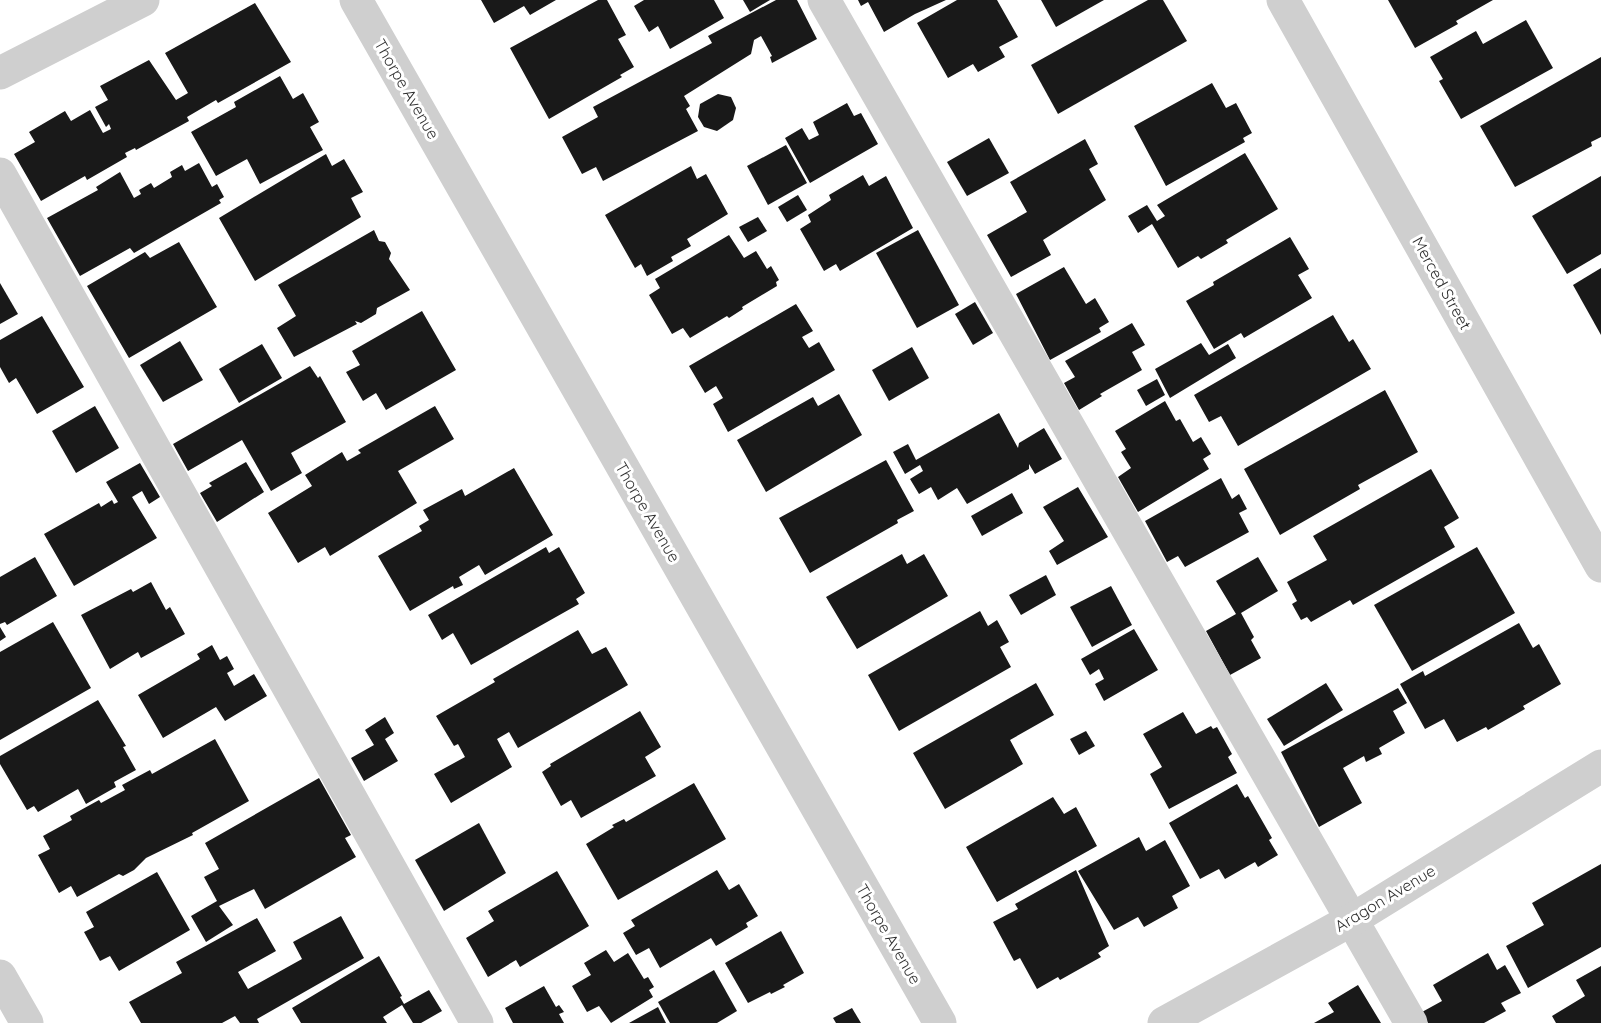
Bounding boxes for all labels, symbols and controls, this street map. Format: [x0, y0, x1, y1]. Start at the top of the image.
street label: Thorpe Avenue [370, 35, 444, 143]
street label: Merced Street [1408, 233, 1476, 333]
street label: Thorpe Avenue [611, 458, 685, 566]
street label: Aragon Avenue [1331, 860, 1439, 936]
street label: Thorpe Avenue [852, 880, 926, 988]

